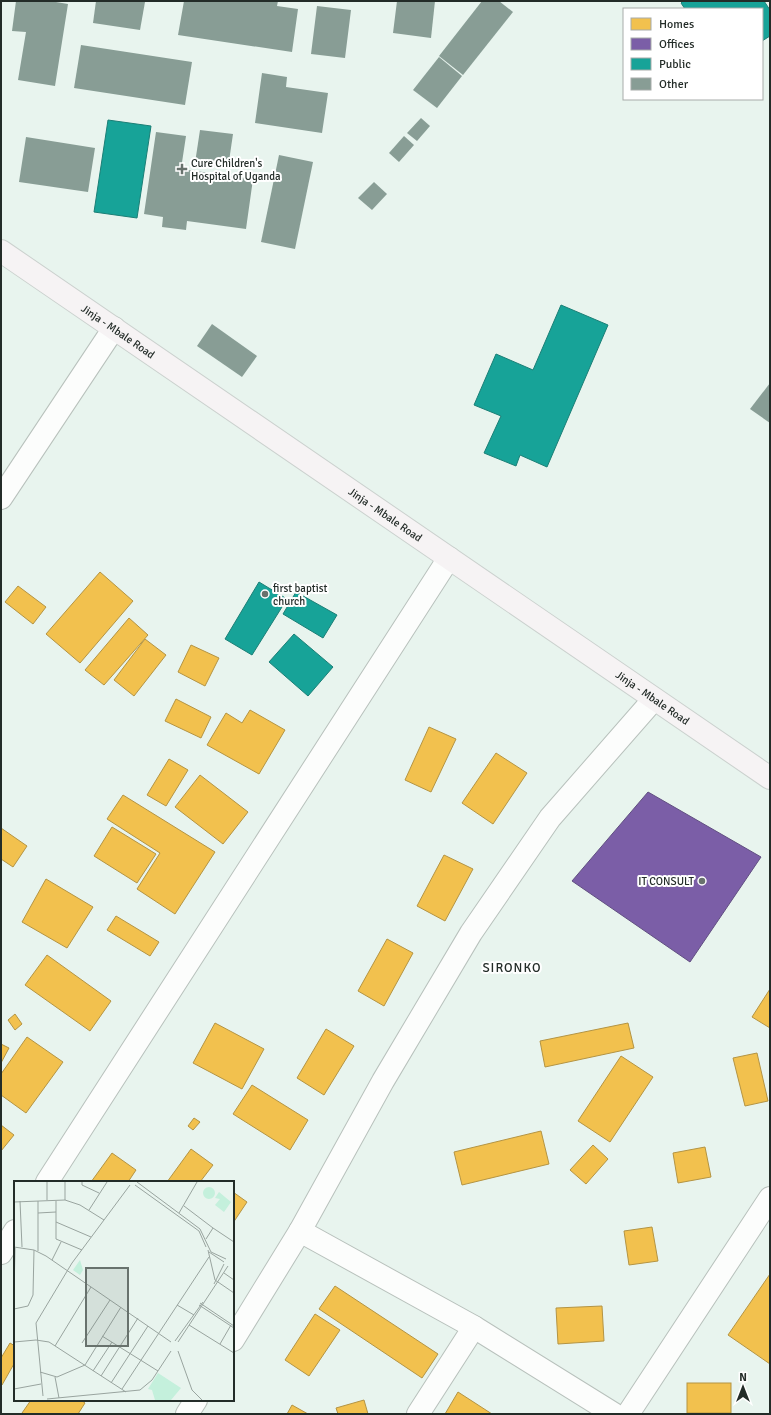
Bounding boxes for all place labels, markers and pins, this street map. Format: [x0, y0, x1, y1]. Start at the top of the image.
place label: Cure Children's Hospital of Uganda [191, 157, 281, 183]
marker: Cure Children's Hospital of Uganda [176, 163, 188, 175]
place label: first baptist church [273, 582, 327, 608]
marker: first baptist church [260, 589, 270, 599]
place label: IT CONSULT [638, 875, 695, 888]
marker: IT CONSULT [697, 876, 707, 886]

